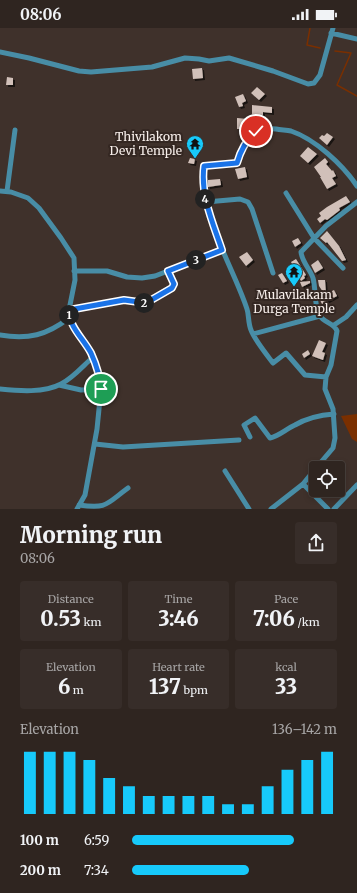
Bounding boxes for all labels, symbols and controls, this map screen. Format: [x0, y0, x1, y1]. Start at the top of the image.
text: 08:06 [20, 5, 62, 24]
pin [239, 114, 273, 148]
icon: check [245, 120, 267, 142]
place label: Thivilakom Devi Temple [110, 129, 182, 158]
temple icon: Thivilakom Devi Temple [185, 134, 205, 159]
pin: 4 [195, 189, 215, 209]
text: 4 [202, 192, 209, 206]
pin: 3 [186, 250, 206, 270]
text: 3 [193, 253, 199, 267]
temple icon: Mulavilakam Durga Temple [284, 262, 304, 287]
place label: Mulavilakam Durga Temple [253, 287, 335, 316]
pin: 2 [134, 293, 154, 313]
text: 2 [141, 296, 147, 310]
pin: 1 [59, 305, 79, 325]
text: 1 [66, 308, 72, 322]
pin [84, 372, 118, 406]
icon: arrive [90, 378, 112, 400]
map controls [309, 461, 345, 497]
button: locate [309, 461, 345, 497]
text: Morning run [20, 521, 162, 549]
button: share [295, 522, 337, 564]
text: 08:06 [20, 550, 55, 567]
text: Distance [48, 592, 94, 606]
text: Time [165, 592, 192, 606]
text: Pace [274, 592, 298, 606]
text: 0.53 [40, 606, 81, 631]
text: 3:46 [158, 606, 199, 631]
text: 7:06 [253, 606, 295, 631]
text: km [81, 615, 101, 629]
text: /km [295, 615, 320, 629]
text: Elevation [46, 660, 96, 674]
text: Heart rate [152, 660, 205, 674]
text: kcal [275, 660, 297, 674]
text: 6 [58, 674, 70, 699]
text: 137 [149, 674, 181, 699]
text: 33 [275, 674, 297, 699]
text: m [70, 683, 84, 697]
text: bpm [181, 683, 208, 697]
text: Elevation [20, 721, 79, 738]
text: 136–142 m [272, 721, 337, 738]
text: 100 m [20, 832, 59, 849]
text: 6:59 [84, 832, 109, 849]
text: 200 m [20, 862, 61, 879]
text: 7:34 [84, 862, 109, 879]

